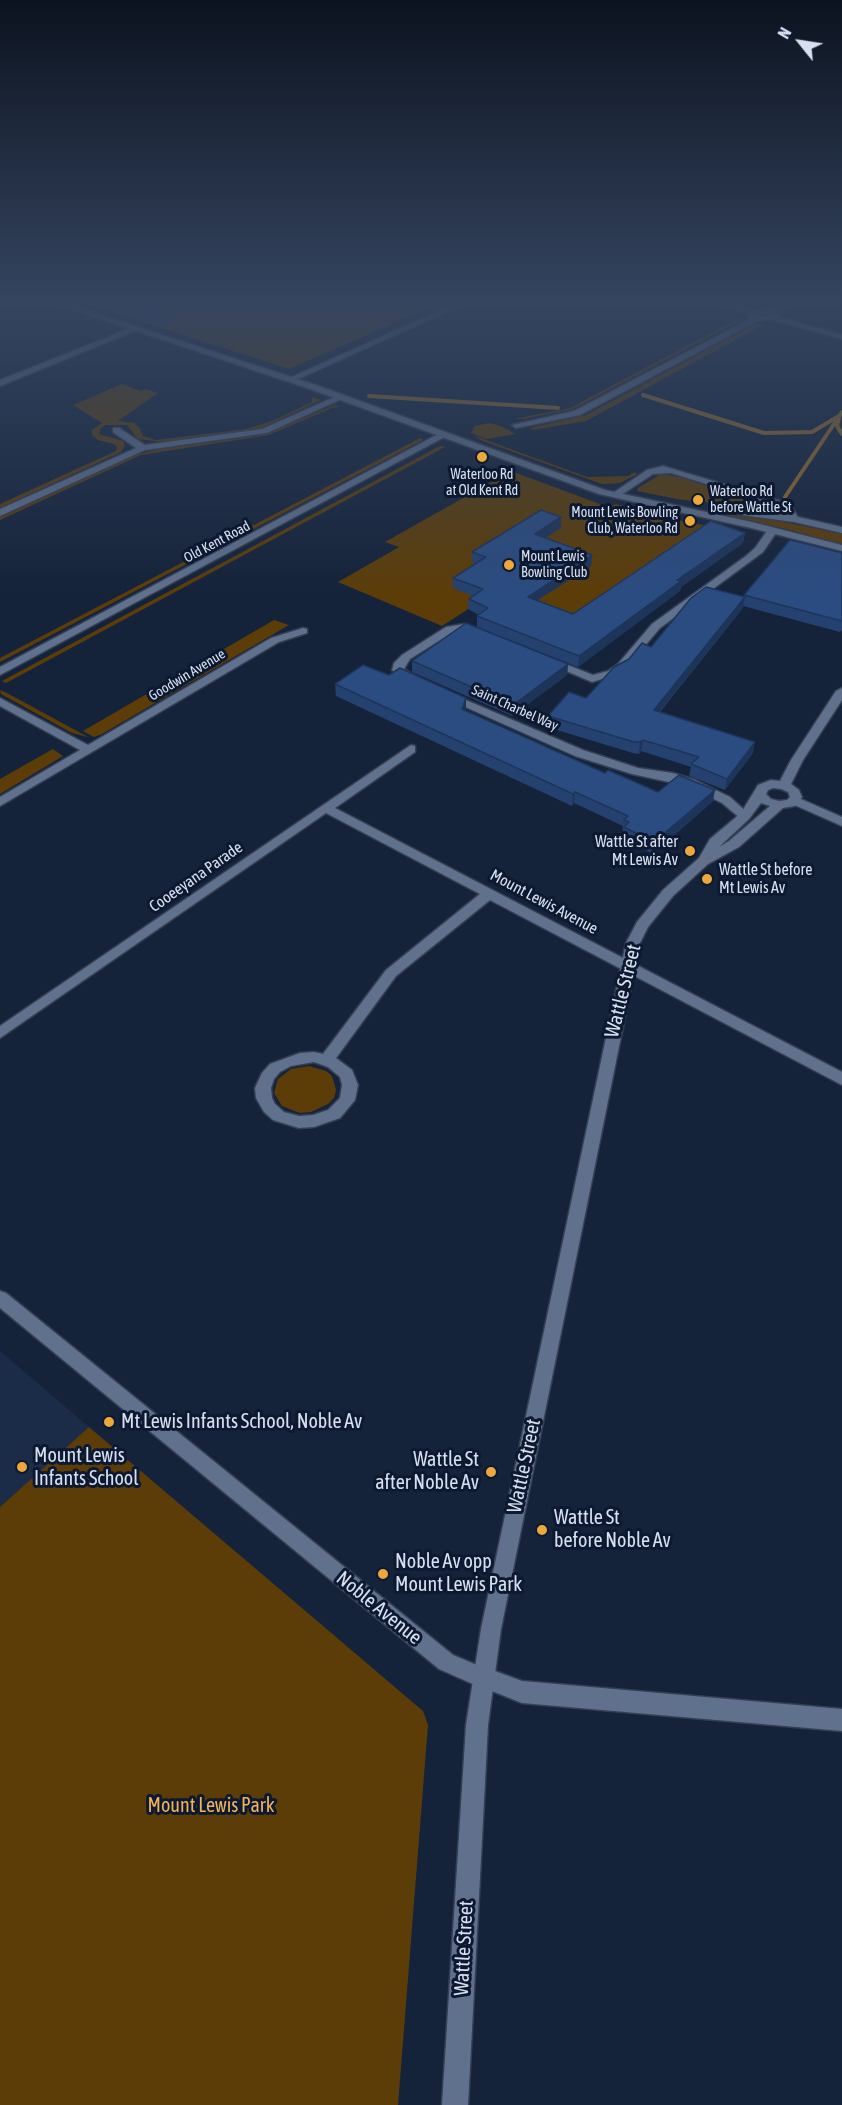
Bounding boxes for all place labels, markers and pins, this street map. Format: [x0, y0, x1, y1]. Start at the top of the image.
marker: Waterloo Rd at Old Kent Rd [475, 450, 489, 464]
place label: Waterloo Rd at Old Kent Rd [446, 467, 518, 500]
place label: Waterloo Rd before Wattle St [710, 484, 792, 516]
marker: Waterloo Rd before Wattle St [691, 493, 705, 507]
place label: Mount Lewis Bowling Club, Waterloo Rd [571, 505, 678, 538]
marker: Mount Lewis Bowling Club, Waterloo Rd [683, 514, 697, 528]
place label: Mount Lewis Bowling Club [521, 549, 587, 582]
marker: Mount Lewis Bowling Club [502, 558, 516, 572]
place label: Wattle St after Mt Lewis Av [595, 832, 678, 870]
marker: Wattle St after Mt Lewis Av [683, 844, 697, 858]
place label: Wattle St before Mt Lewis Av [719, 860, 813, 898]
marker: Wattle St before Mt Lewis Av [700, 872, 714, 886]
place label: Mt Lewis Infants School, Noble Av [121, 1410, 362, 1434]
marker: Mt Lewis Infants School, Noble Av [102, 1415, 116, 1429]
place label: Mount Lewis Infants School [34, 1444, 138, 1491]
place label: Wattle St after Noble Av [375, 1448, 479, 1495]
marker: Mount Lewis Infants School [15, 1460, 29, 1474]
marker: Wattle St after Noble Av [484, 1465, 498, 1479]
place label: Wattle St before Noble Av [554, 1506, 671, 1553]
marker: Wattle St before Noble Av [535, 1523, 549, 1537]
place label: Noble Av opp Mount Lewis Park [395, 1550, 522, 1597]
marker: Noble Av opp Mount Lewis Park [376, 1567, 390, 1581]

